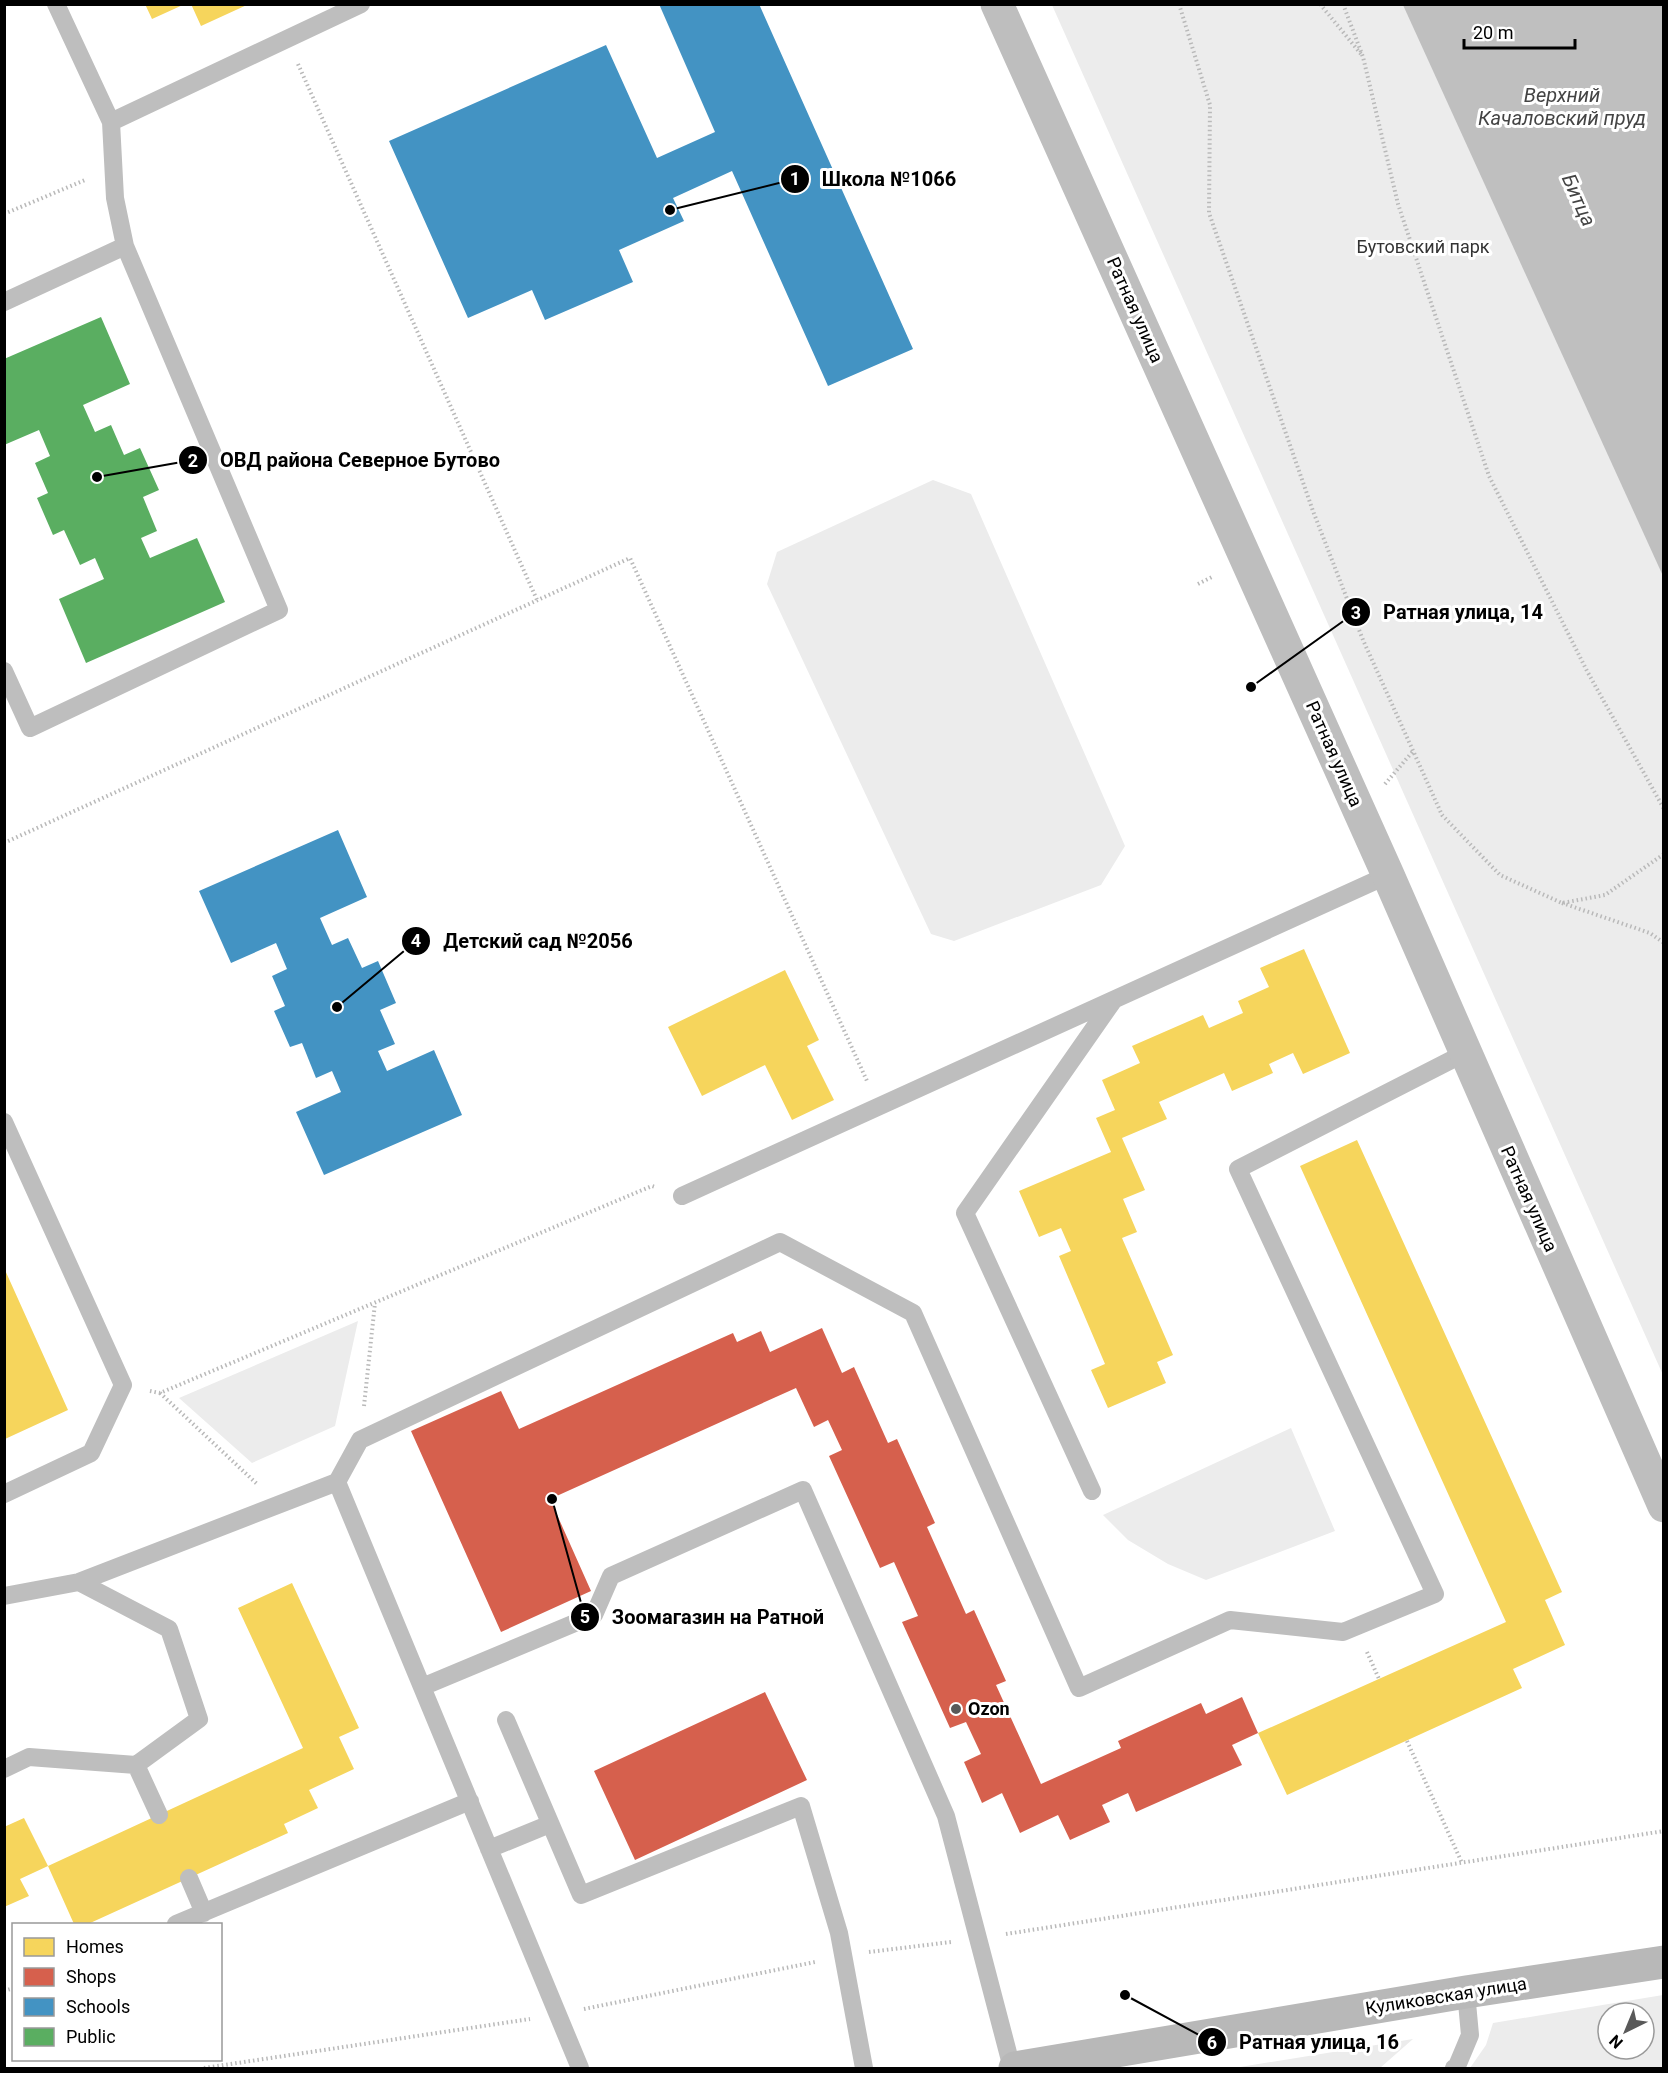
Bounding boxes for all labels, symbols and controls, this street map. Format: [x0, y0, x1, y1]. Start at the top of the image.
scale bar [1464, 12, 1575, 50]
text: 20 m [1473, 22, 1513, 43]
water label: Верхний Качаловский пруд [1478, 83, 1646, 130]
callout: Школа №1066 [780, 160, 968, 198]
text: Школа №1066 [822, 167, 956, 191]
text: 1 [790, 168, 800, 189]
water label: Битца [1557, 170, 1601, 230]
park label: Бутовский парк [1356, 236, 1490, 257]
street label: Ратная улица [1103, 254, 1168, 366]
callout: ОВД района Северное Бутово [178, 441, 512, 479]
text: ОВД района Северное Бутово [220, 448, 500, 472]
text: 2 [188, 450, 198, 471]
callout: Ратная улица, 14 [1341, 593, 1555, 631]
text: Ратная улица, 14 [1383, 600, 1543, 624]
text: 3 [1351, 602, 1361, 623]
street label: Ратная улица [1302, 698, 1367, 810]
callout: Детский сад №2056 [401, 922, 645, 960]
text: Детский сад №2056 [443, 929, 633, 953]
text: 4 [411, 930, 421, 951]
street label: Ратная улица [1497, 1143, 1562, 1255]
callout: Зоомагазин на Ратной [570, 1598, 836, 1636]
text: Зоомагазин на Ратной [612, 1605, 824, 1629]
text: 5 [580, 1606, 590, 1627]
place label: Ozon [968, 1698, 1010, 1719]
marker: Ozon [949, 1702, 963, 1716]
legend [12, 1923, 222, 2061]
text: Homes [66, 1936, 124, 1957]
text: Shops [66, 1966, 116, 1987]
street label: Куликовская улица [1364, 1972, 1528, 2019]
text: Schools [66, 1996, 130, 2017]
north arrow [1596, 2001, 1656, 2061]
callout: Ратная улица, 16 [1197, 2023, 1411, 2061]
text: Public [66, 2026, 116, 2047]
text: Ратная улица, 16 [1239, 2030, 1399, 2054]
text: N [1606, 2031, 1627, 2052]
text: 6 [1207, 2032, 1217, 2053]

